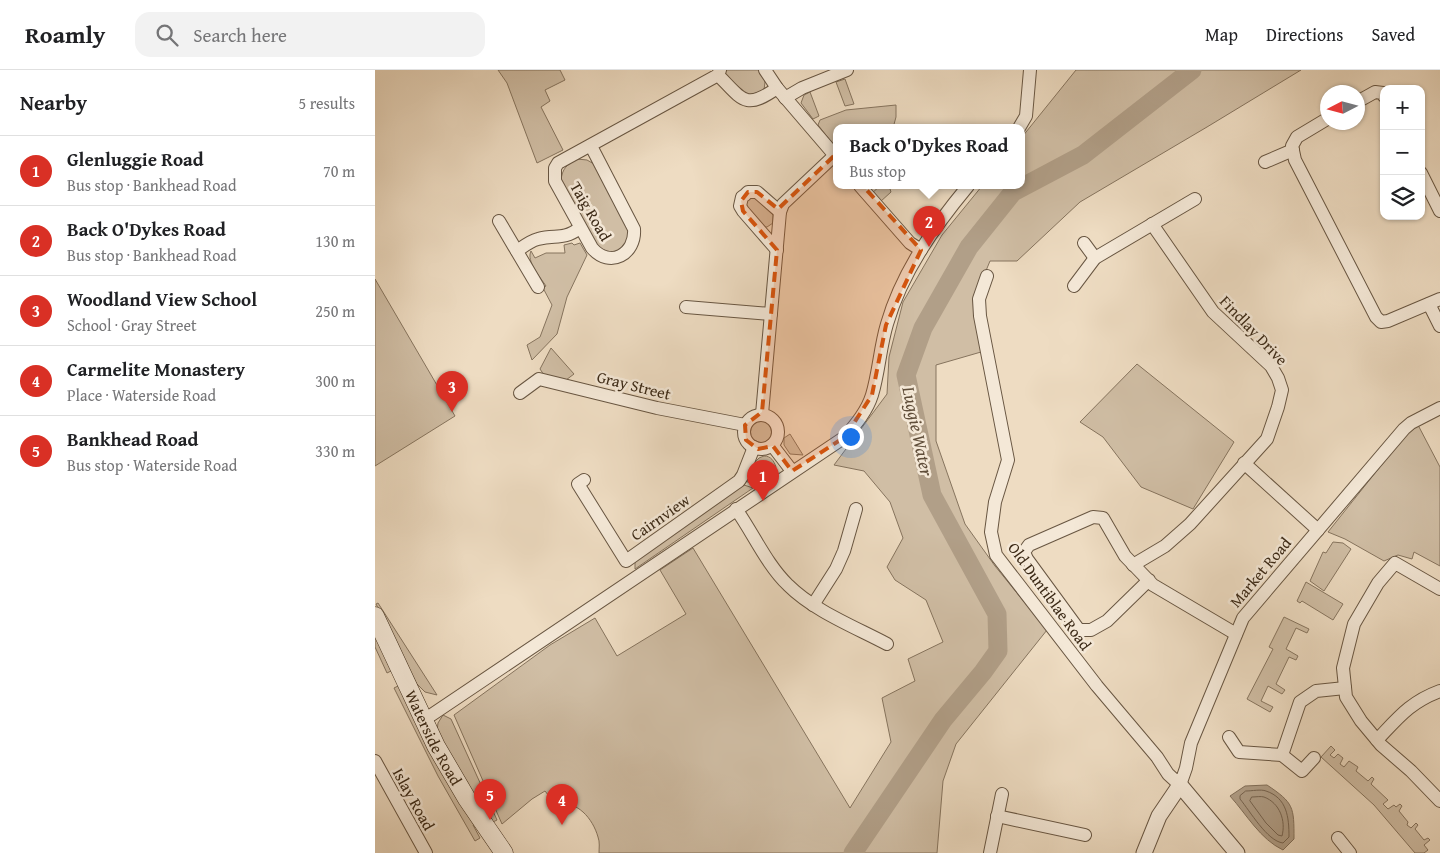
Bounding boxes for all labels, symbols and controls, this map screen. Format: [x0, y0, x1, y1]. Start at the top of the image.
search box [135, 12, 485, 57]
text: Roamly [25, 17, 105, 52]
icon: search [153, 21, 181, 49]
text: Search here [193, 21, 287, 49]
text: Map [1205, 21, 1238, 48]
text: Directions [1266, 21, 1343, 48]
text: Saved [1371, 21, 1415, 48]
north arrow [1320, 85, 1365, 130]
map controls [1380, 85, 1425, 220]
button: + [1380, 85, 1425, 130]
text: Nearby [20, 87, 87, 118]
text: 5 results [298, 91, 355, 115]
popup [833, 124, 1025, 189]
button: − [1380, 130, 1425, 175]
text: Back O'Dykes Road [850, 131, 1008, 159]
text: Glenluggie Road [67, 145, 204, 173]
text: 1 [32, 159, 40, 183]
text: 70 m [323, 159, 355, 183]
text: Bus stop [850, 159, 906, 183]
text: Bus stop · Bankhead Road [67, 173, 236, 197]
button: layers [1380, 175, 1425, 220]
street label: Taig Road [564, 177, 618, 246]
pin: 2 [913, 206, 945, 247]
text: Back O'Dykes Road [67, 215, 226, 243]
text: 2 [32, 229, 40, 253]
text: 130 m [315, 229, 355, 253]
text: Bus stop · Bankhead Road [67, 243, 236, 267]
text: Woodland View School [67, 285, 257, 313]
street label: Findlay Drive [1214, 290, 1294, 370]
text: 3 [32, 299, 40, 323]
text: 250 m [315, 299, 355, 323]
text: School · Gray Street [67, 313, 197, 337]
text: Carmelite Monastery [67, 355, 245, 383]
street label: Gray Street [595, 364, 674, 406]
text: 4 [32, 369, 40, 393]
text: 300 m [315, 369, 355, 393]
pin: 3 [436, 371, 468, 412]
text: Place · Waterside Road [67, 383, 216, 407]
water label: Luggie Water [895, 383, 941, 479]
your location [838, 424, 864, 450]
text: Bankhead Road [67, 425, 198, 453]
text: 5 [32, 439, 40, 463]
text: 330 m [315, 439, 355, 463]
text: Bus stop · Waterside Road [67, 453, 237, 477]
pin: 1 [747, 460, 779, 501]
street label: Cairnview [625, 487, 695, 546]
street label: Market Road [1223, 531, 1297, 612]
street label: Old Duntiblae Road [1002, 537, 1098, 655]
street label: Waterside Road [399, 686, 469, 790]
street label: Islay Road [387, 763, 441, 835]
pin: 5 [474, 779, 506, 820]
pin: 4 [546, 784, 578, 825]

